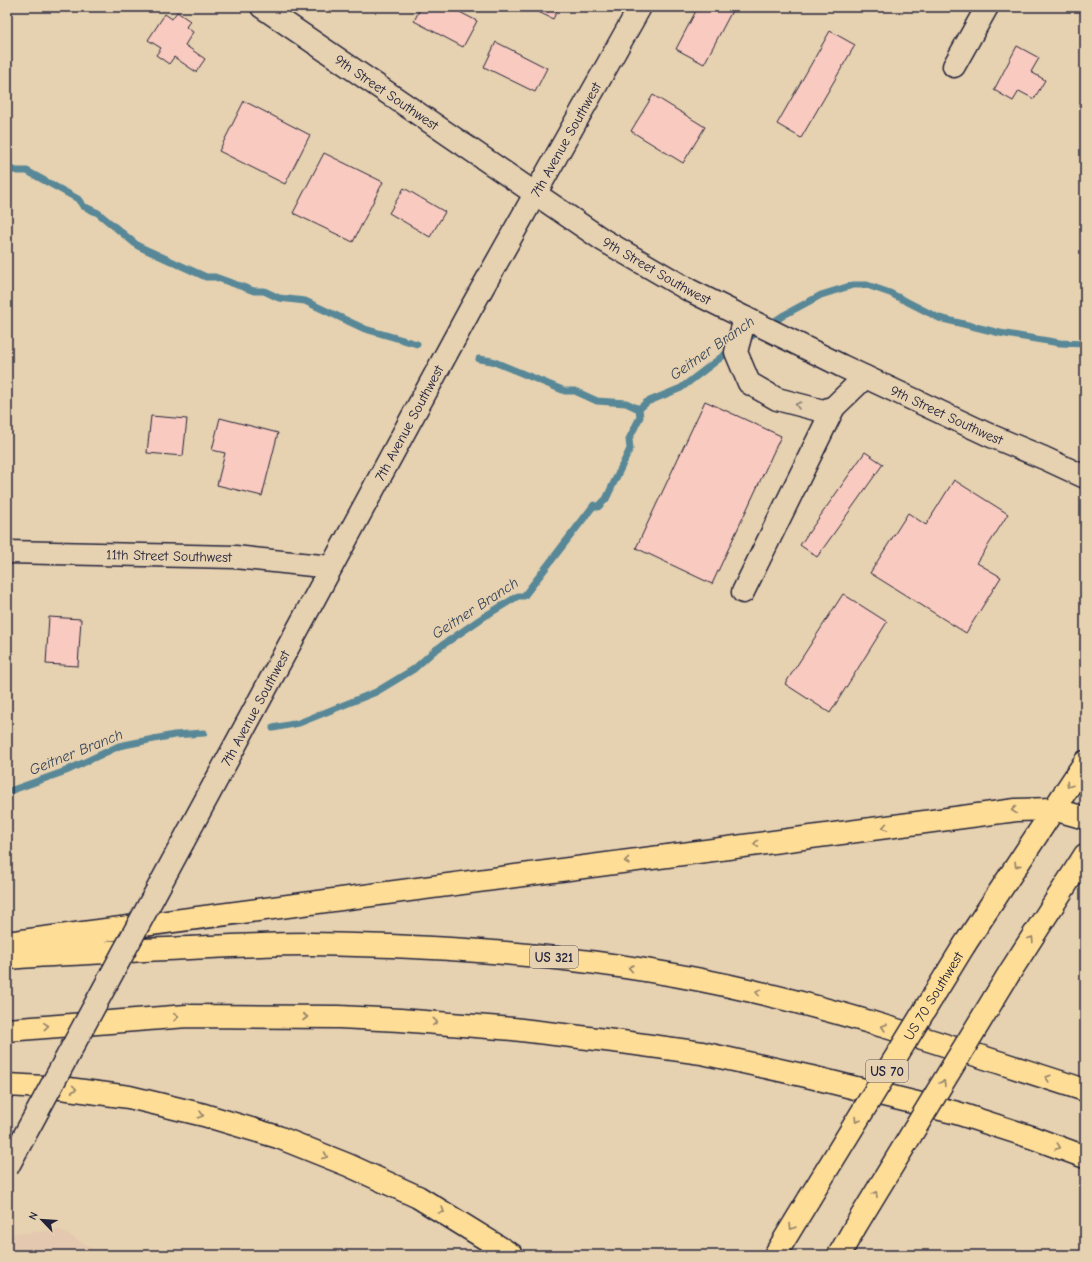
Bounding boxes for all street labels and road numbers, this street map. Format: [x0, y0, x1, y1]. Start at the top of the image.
street label: 9th Street Southwest [331, 51, 443, 134]
street label: 7th Avenue Southwest [527, 78, 605, 200]
street label: 9th Street Southwest [599, 233, 715, 309]
street label: 7th Avenue Southwest [371, 361, 448, 484]
street label: 9th Street Southwest [888, 381, 1006, 449]
street label: 11th Street Southwest [106, 546, 233, 565]
street label: 7th Avenue Southwest [217, 647, 294, 769]
road number: US 321 [530, 946, 578, 968]
street label: US 70 Southwest [900, 948, 967, 1043]
road number: US 70 [866, 1060, 908, 1082]

